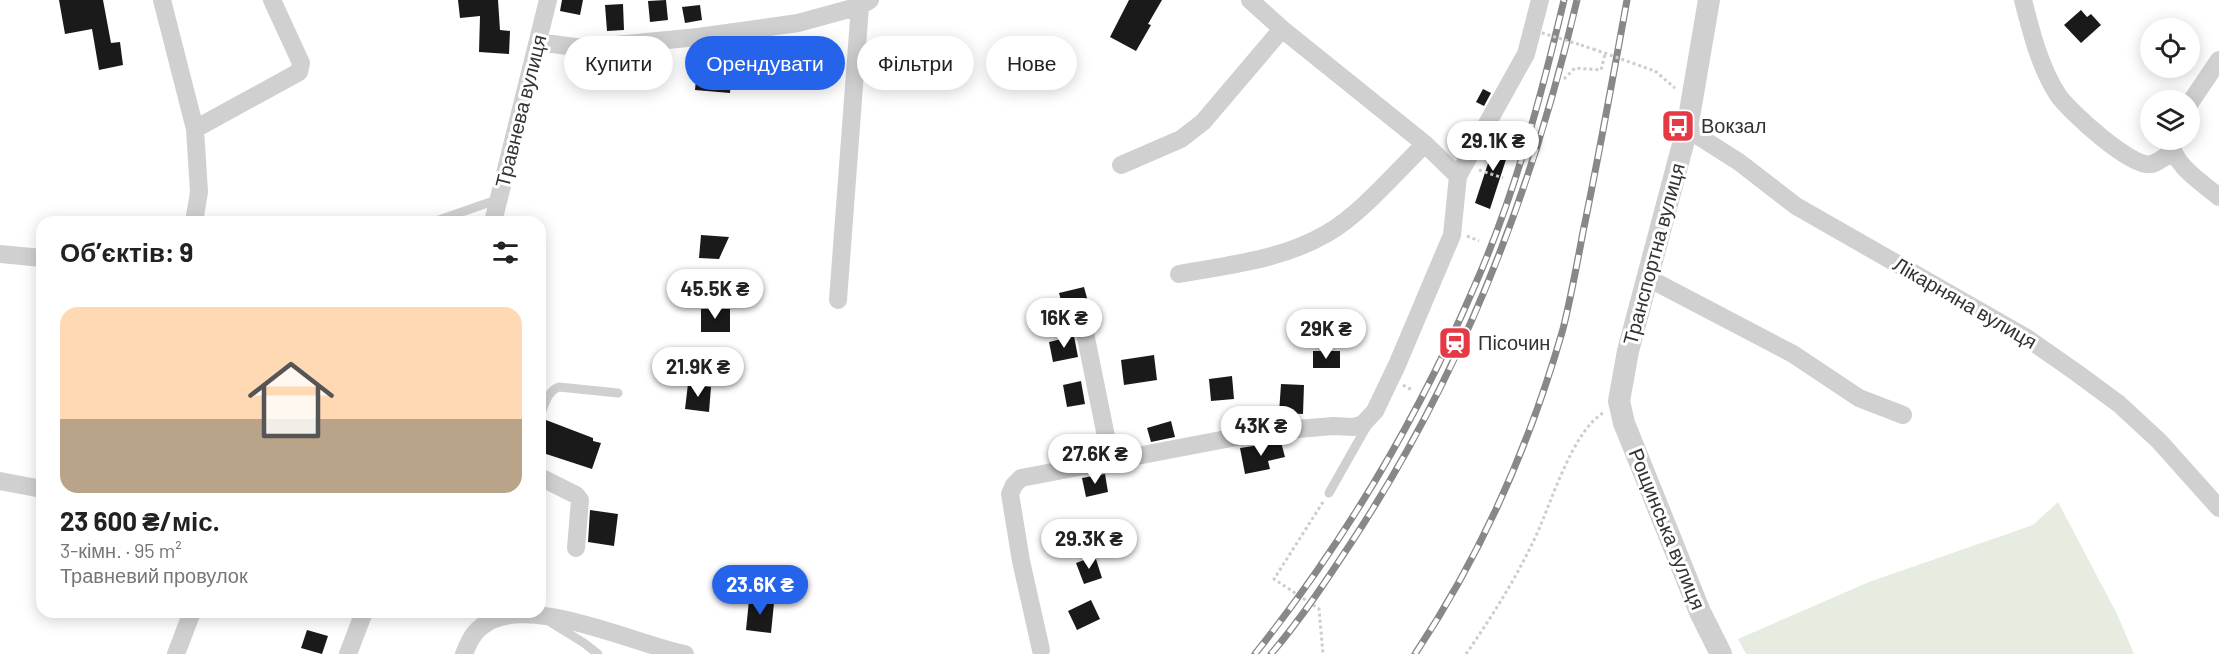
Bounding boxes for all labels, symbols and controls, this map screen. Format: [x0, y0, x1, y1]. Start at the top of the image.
map controls [2140, 18, 2200, 150]
button: locate [2140, 18, 2200, 78]
street label: Травнева вулиця [489, 32, 551, 190]
chip: Купити [564, 36, 673, 90]
chip: Орендувати [685, 36, 845, 90]
chip: Фільтри [857, 36, 974, 90]
chip: Нове [986, 36, 1077, 90]
button: layers [2140, 90, 2200, 150]
bus stop icon: Вокзал [1660, 108, 1696, 144]
place label: Вокзал [1701, 113, 1766, 137]
pin: 29.1K ₴ [1438, 121, 1548, 172]
text: 29.1K ₴ [1461, 128, 1525, 152]
street label: Транспортна вулиця [1617, 160, 1689, 347]
text: Об’єктів: 9 [60, 236, 193, 267]
icon: filters [489, 236, 522, 269]
street label: Лікарняна вулиця [1889, 251, 2042, 353]
pin: 45.5K ₴ [660, 269, 770, 320]
text: 45.5K ₴ [681, 276, 749, 300]
pin: 16K ₴ [1022, 298, 1106, 349]
text: 16K ₴ [1040, 305, 1088, 329]
pin: 29K ₴ [1284, 309, 1368, 360]
text: 29K ₴ [1300, 316, 1352, 340]
station icon: Пісочин [1437, 325, 1473, 361]
place label: Пісочин [1478, 330, 1550, 354]
icon: home [237, 346, 345, 454]
pin: 21.9K ₴ [643, 347, 753, 398]
text: 21.9K ₴ [666, 354, 730, 378]
pin: 43K ₴ [1219, 406, 1303, 457]
text: 43K ₴ [1235, 413, 1287, 437]
pin: 27.6K ₴ [1040, 434, 1150, 485]
text: 27.6K ₴ [1062, 441, 1128, 465]
street label: Рощинська вулиця [1625, 444, 1711, 613]
text: 23 600 ₴/міс. [60, 505, 220, 536]
pin: 29.3K ₴ [1034, 519, 1144, 570]
text: 29.3K ₴ [1055, 526, 1123, 550]
text: 3-кімн. · 95 m² [60, 538, 182, 562]
text: Травневий провулок [60, 563, 248, 587]
pin: 23.6K ₴ [705, 565, 815, 616]
text: 23.6K ₴ [726, 572, 794, 596]

